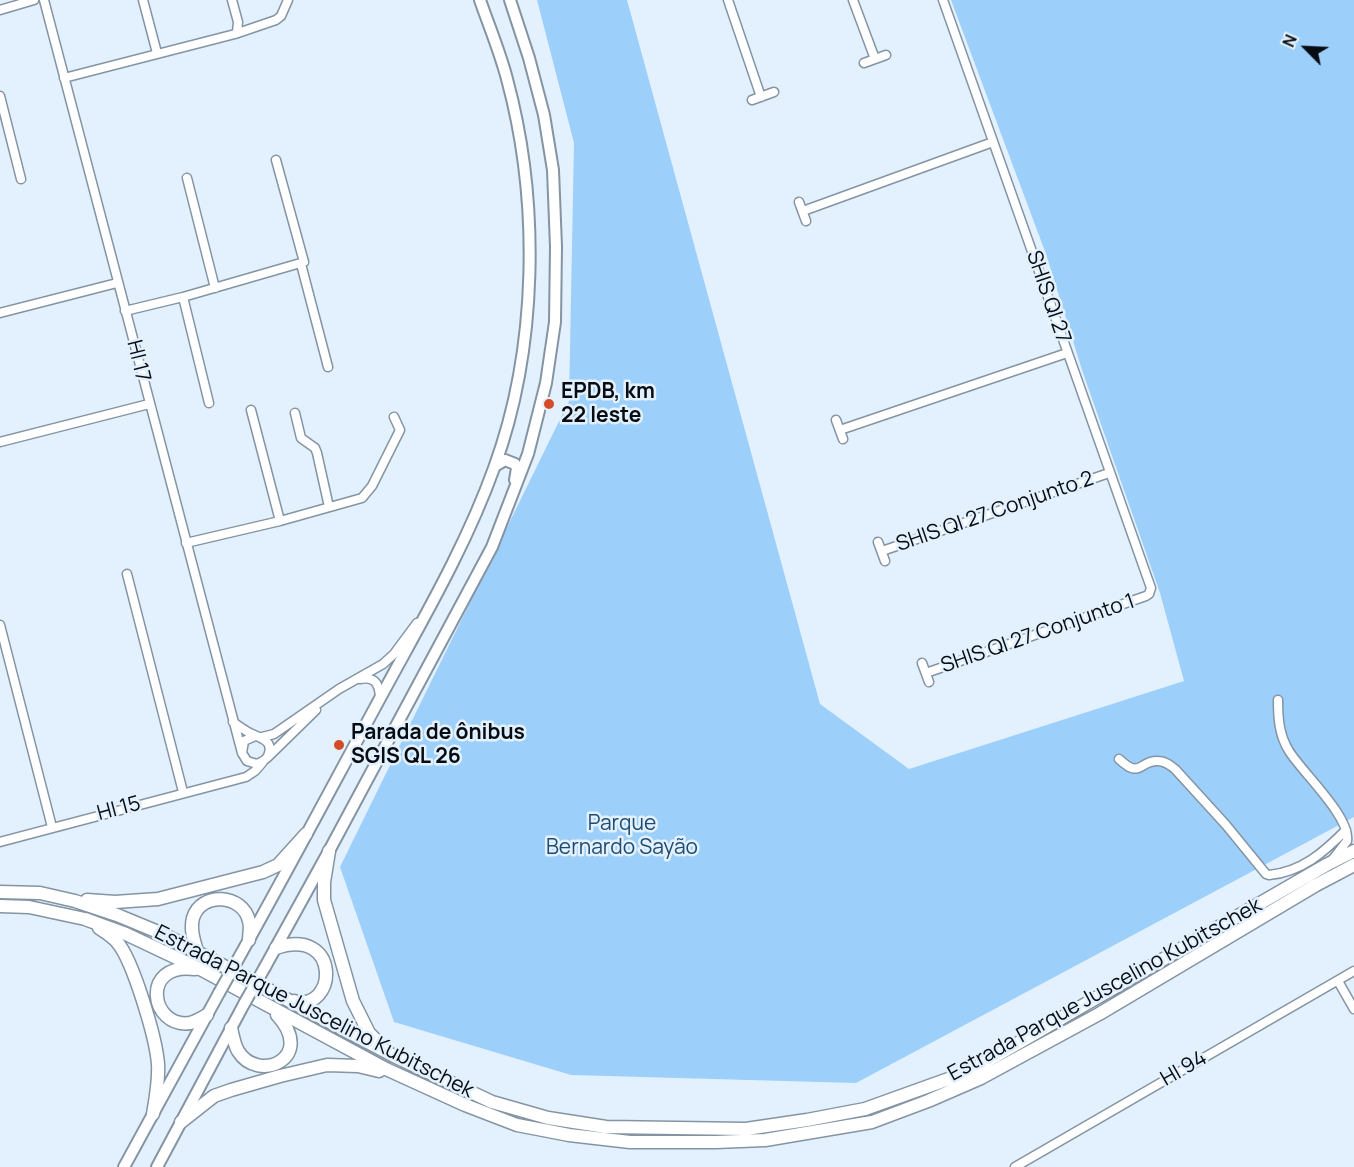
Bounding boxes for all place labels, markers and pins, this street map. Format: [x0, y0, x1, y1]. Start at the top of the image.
place label: EPDB, km 22 leste [561, 379, 655, 429]
marker: EPDB, km 22 leste [542, 397, 556, 411]
place label: Parada de ônibus SGIS QL 26 [351, 720, 525, 770]
marker: Parada de ônibus SGIS QL 26 [332, 738, 346, 752]

